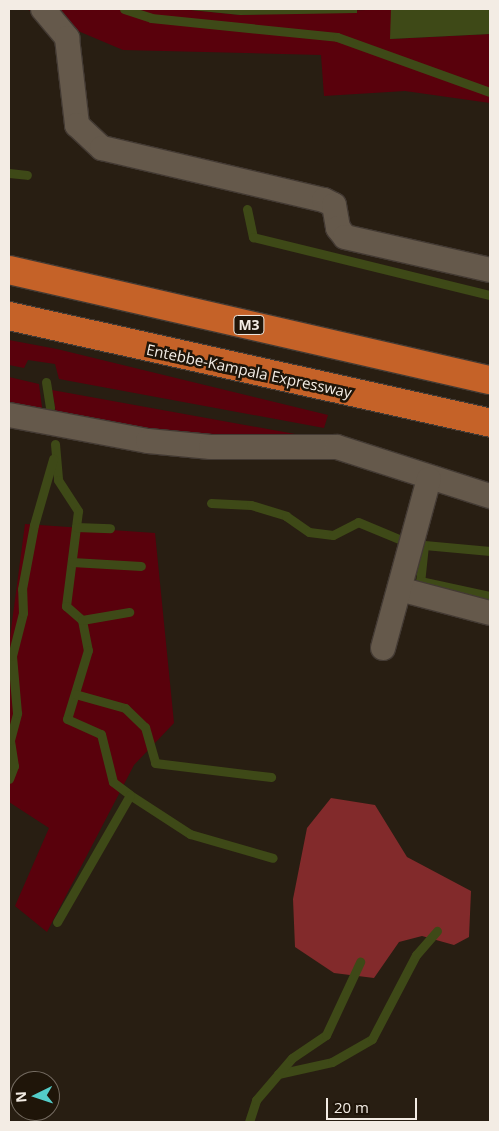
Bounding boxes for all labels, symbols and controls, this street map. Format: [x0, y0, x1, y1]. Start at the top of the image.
road number: M3 [233, 314, 265, 336]
street label: Entebbe-Kampala Expressway [145, 340, 353, 402]
north arrow [10, 1071, 60, 1121]
scale bar [329, 1088, 420, 1120]
text: N [11, 1091, 30, 1103]
text: 20 m [334, 1097, 369, 1117]

